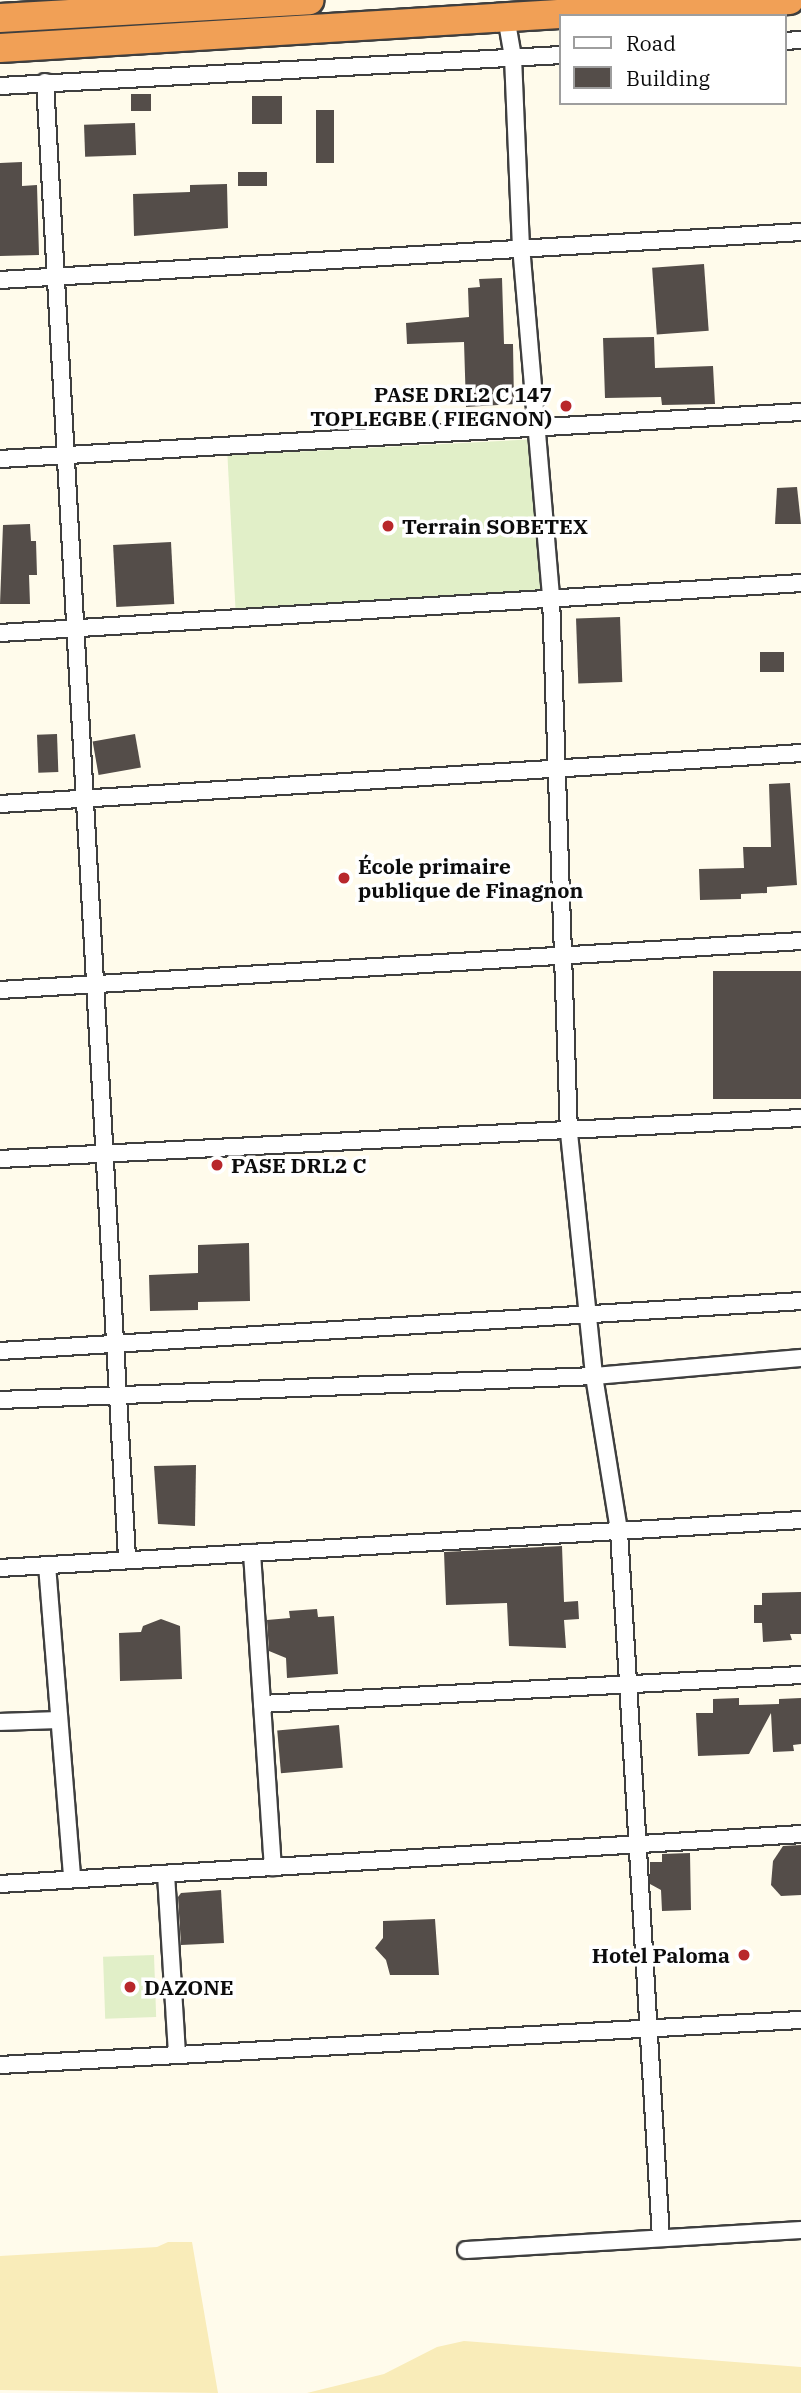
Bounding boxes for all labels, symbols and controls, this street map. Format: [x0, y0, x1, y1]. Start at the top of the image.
legend [560, 14, 787, 105]
text: Road [626, 29, 676, 57]
text: Building [626, 64, 710, 92]
place label: PASE DRL2 C 147 TOPLEGBE ( FIEGNON) [310, 381, 552, 431]
marker: PASE DRL2 C 147 TOPLEGBE ( FIEGNON) [558, 398, 574, 414]
place label: Terrain SOBETEX [402, 513, 588, 539]
marker: Terrain SOBETEX [380, 518, 396, 534]
place label: École primaire publique de Finagnon [358, 853, 583, 903]
marker: École primaire publique de Finagnon [336, 870, 352, 886]
place label: PASE DRL2 C [231, 1152, 366, 1178]
marker: PASE DRL2 C [209, 1157, 225, 1173]
place label: Hotel Paloma [592, 1942, 730, 1968]
marker: Hotel Paloma [736, 1947, 752, 1963]
place label: DAZONE [144, 1974, 234, 2000]
marker: DAZONE [122, 1979, 138, 1995]

